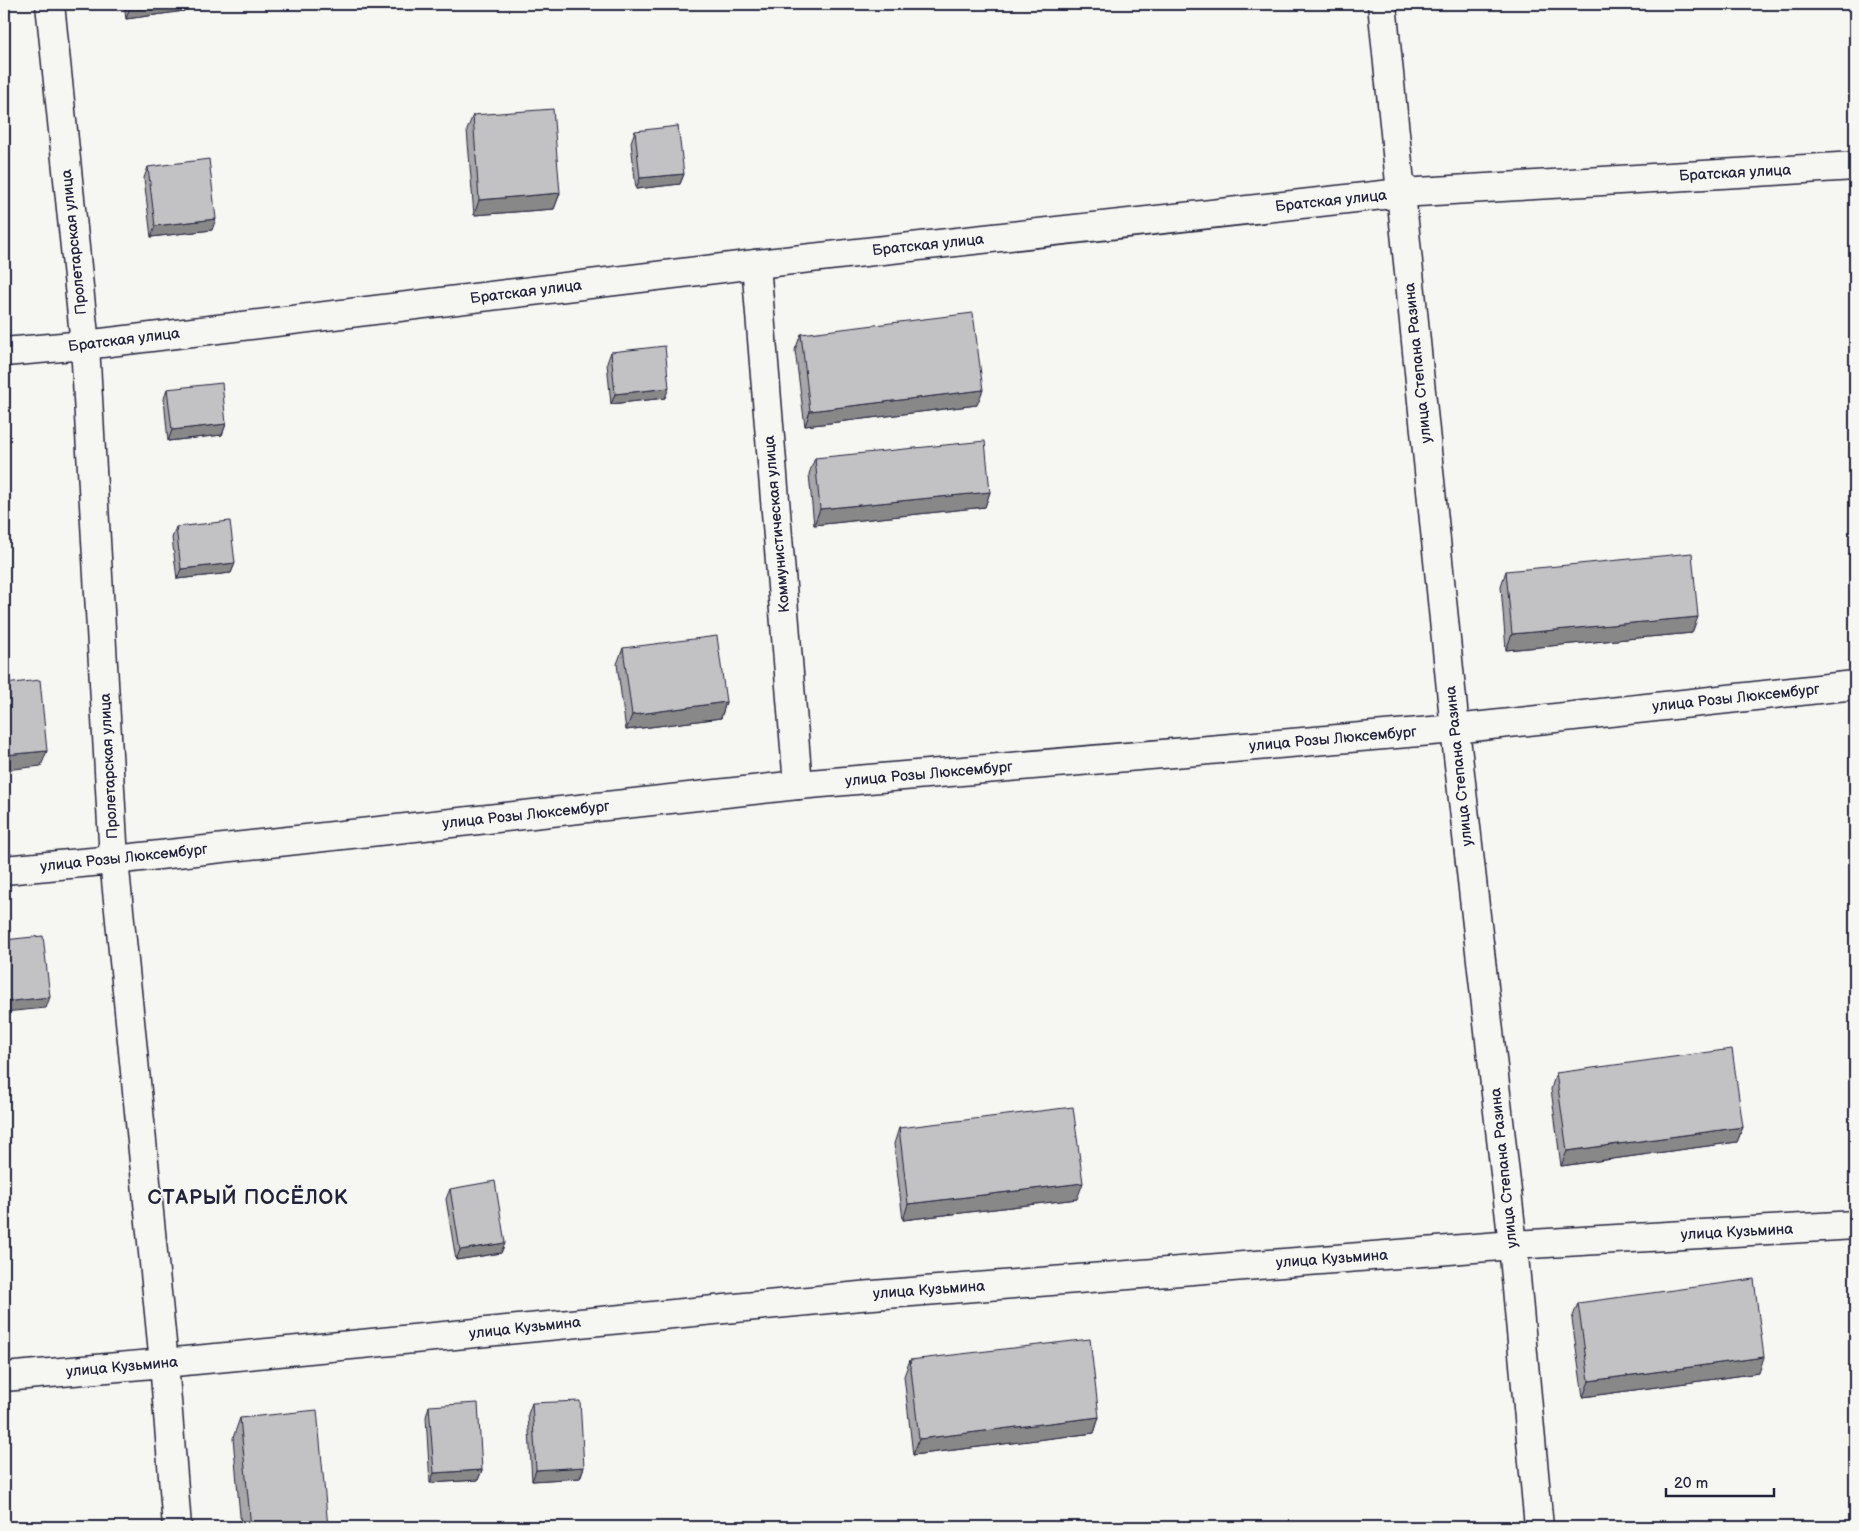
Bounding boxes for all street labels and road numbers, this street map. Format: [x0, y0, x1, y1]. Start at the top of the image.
street label: Братская улица [1678, 161, 1792, 185]
street label: Пролетарская улица [57, 168, 91, 316]
street label: Братская улица [1274, 186, 1388, 216]
street label: Братская улица [871, 230, 985, 260]
street label: Братская улица [469, 276, 583, 308]
street label: улица Степана Разина [1400, 282, 1436, 444]
street label: Братская улица [67, 324, 181, 356]
street label: Коммунистическая улица [760, 435, 794, 613]
street label: улица Розы Люксембург [1651, 680, 1821, 716]
street label: улица Степана Разина [1441, 685, 1477, 847]
street label: Пролетарская улица [96, 692, 122, 839]
street label: улица Розы Люксембург [1248, 722, 1418, 756]
street label: улица Розы Люксембург [844, 757, 1014, 791]
street label: улица Розы Люксембург [441, 797, 611, 833]
street label: улица Розы Люксембург [39, 840, 209, 876]
street label: улица Степана Разина [1486, 1087, 1522, 1249]
street label: улица Кузьмина [1680, 1220, 1794, 1244]
street label: улица Кузьмина [1275, 1246, 1389, 1272]
street label: улица Кузьмина [872, 1277, 986, 1303]
street label: улица Кузьмина [468, 1313, 582, 1343]
street label: улица Кузьмина [65, 1353, 179, 1381]

